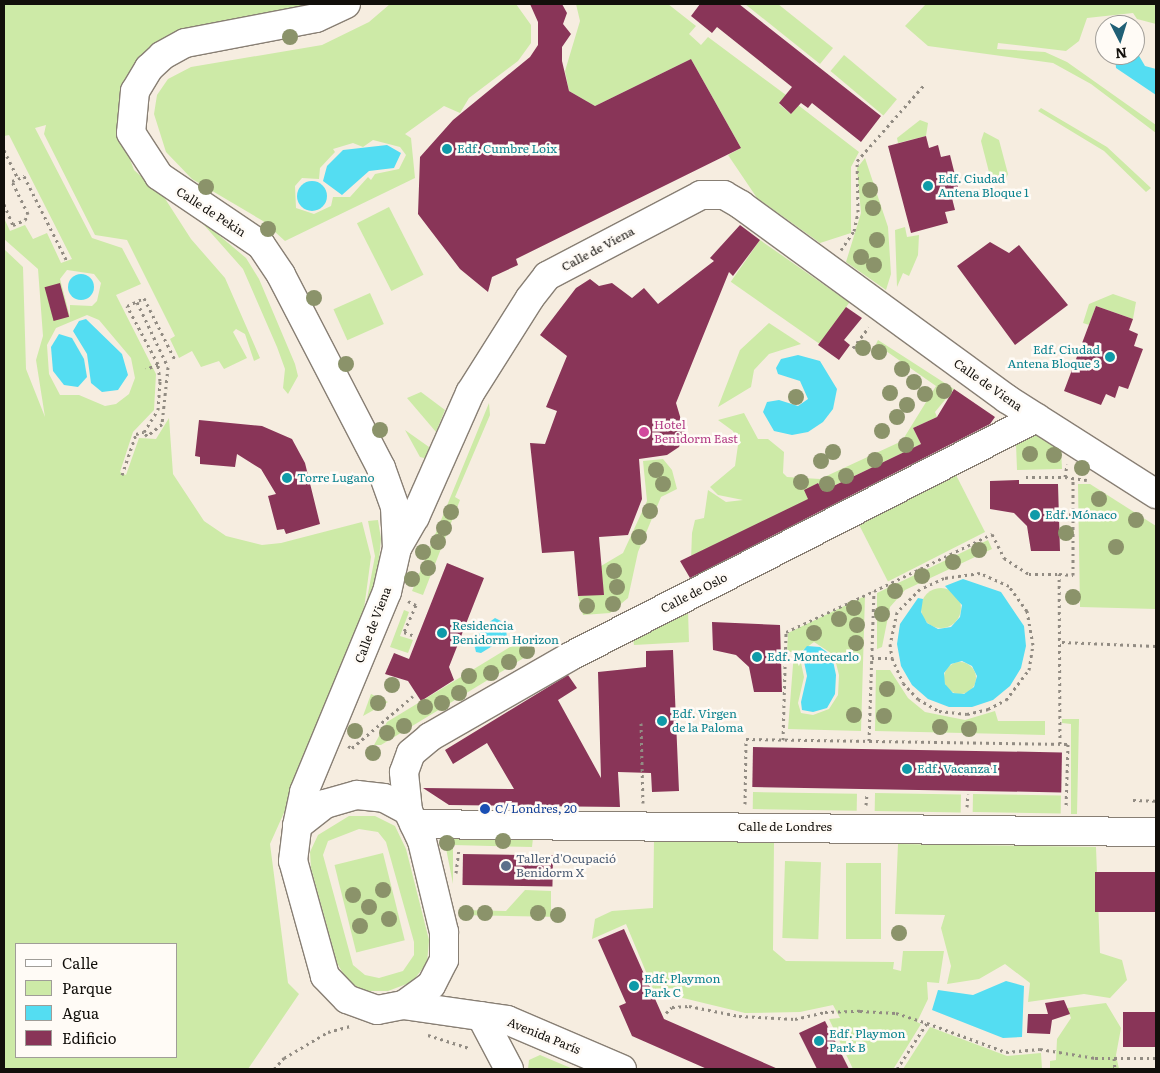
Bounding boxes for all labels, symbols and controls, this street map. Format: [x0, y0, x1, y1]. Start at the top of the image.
north arrow [1095, 15, 1145, 65]
text: N [1114, 43, 1128, 64]
place label: Edf. Cumbre Loix [457, 142, 557, 156]
marker: Edf. Cumbre Loix [441, 143, 453, 155]
place label: Edf. Ciudad Antena Bloque 1 [938, 172, 1029, 200]
marker: Edf. Ciudad Antena Bloque 1 [922, 180, 934, 192]
street label: Calle de Pekin [174, 184, 248, 240]
street label: Calle de Viena [559, 224, 637, 274]
place label: Edf. Ciudad Antena Bloque 3 [1007, 343, 1100, 371]
marker: Edf. Ciudad Antena Bloque 3 [1104, 351, 1116, 363]
street label: Calle de Viena [951, 356, 1025, 414]
place label: Hotel Benidorm East [654, 418, 738, 446]
marker: Hotel Benidorm East [638, 426, 650, 438]
place label: Torre Lugano [297, 471, 375, 485]
marker: Torre Lugano [281, 472, 293, 484]
place label: Edf. Mónaco [1045, 508, 1117, 522]
marker: Edf. Mónaco [1029, 509, 1041, 521]
street label: Calle de Oslo [658, 570, 730, 616]
street label: Calle de Viena [352, 585, 394, 665]
place label: Residencia Benidorm Horizon [452, 619, 559, 647]
marker: Residencia Benidorm Horizon [436, 627, 448, 639]
place label: Edf. Montecarlo [767, 650, 859, 664]
marker: Edf. Montecarlo [751, 651, 763, 663]
place label: Edf. Virgen de la Paloma [672, 707, 743, 735]
marker: Edf. Virgen de la Paloma [656, 715, 668, 727]
place label: Edf. Vacanza I [917, 762, 997, 776]
marker: Edf. Vacanza I [901, 763, 913, 775]
place label: C/ Londres, 20 [495, 802, 577, 816]
marker: C/ Londres, 20 [479, 803, 491, 815]
street label: Calle de Londres [738, 820, 832, 834]
place label: Taller d'Ocupació Benidorm X [516, 852, 616, 880]
marker: Taller d'Ocupació Benidorm X [500, 860, 512, 872]
legend [15, 943, 178, 1058]
text: Calle [62, 951, 98, 974]
place label: Edf. Playmon Park C [644, 972, 720, 1000]
text: Parque [62, 976, 112, 999]
marker: Edf. Playmon Park C [628, 980, 640, 992]
text: Agua [62, 1001, 99, 1024]
street label: Avenida París [505, 1015, 583, 1057]
text: Edificio [62, 1026, 117, 1049]
place label: Edf. Playmon Park B [829, 1027, 905, 1055]
marker: Edf. Playmon Park B [813, 1035, 825, 1047]

